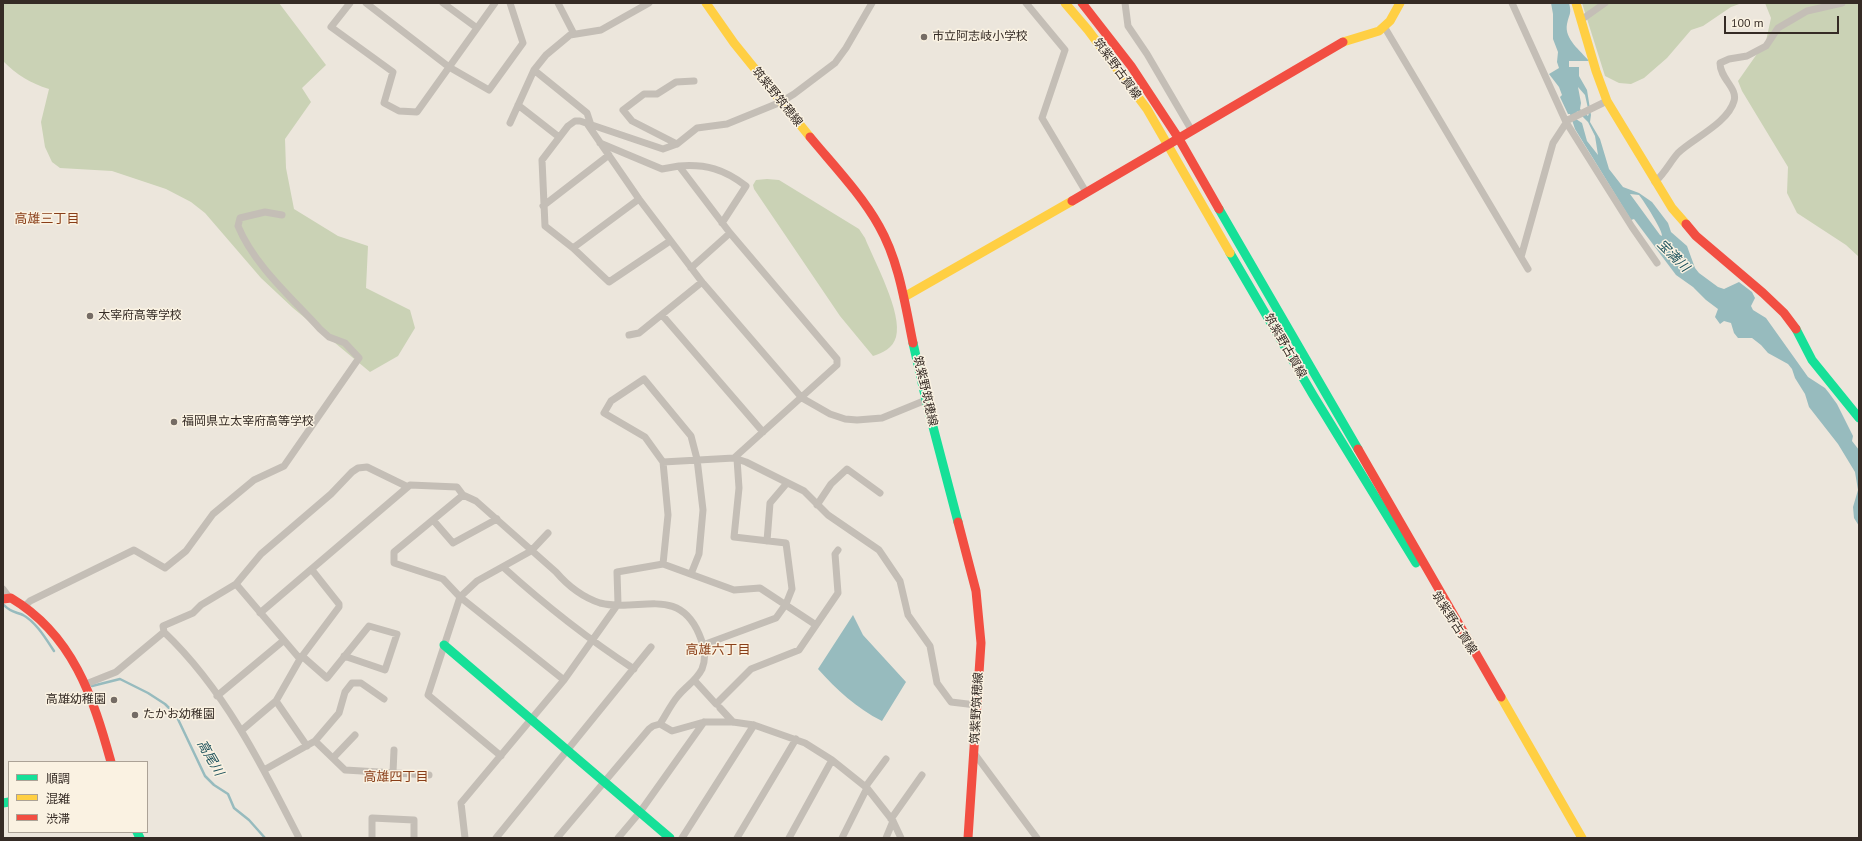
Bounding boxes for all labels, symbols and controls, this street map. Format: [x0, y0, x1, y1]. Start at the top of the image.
scale bar [1726, 8, 1841, 34]
text: 100 m [1731, 15, 1764, 30]
place label: 市立阿志岐小学校 [932, 30, 1028, 44]
marker: 市立阿志岐小学校 [919, 32, 929, 42]
street label: 筑紫野古賀線 [1090, 36, 1144, 102]
street label: 筑紫野筑穂線 [749, 64, 805, 130]
district label: 高雄三丁目 [15, 211, 79, 227]
water label: 宝満川 [1654, 237, 1692, 275]
place label: 太宰府高等学校 [98, 309, 182, 323]
marker: 太宰府高等学校 [85, 311, 95, 321]
street label: 筑紫野古賀線 [1261, 311, 1309, 381]
street label: 筑紫野筑穂線 [910, 354, 940, 428]
place label: 福岡県立太宰府高等学校 [182, 415, 314, 429]
marker: 福岡県立太宰府高等学校 [169, 417, 179, 427]
street label: 筑紫野古賀線 [1428, 589, 1480, 657]
district label: 高雄六丁目 [686, 642, 750, 658]
street label: 筑紫野筑穂線 [968, 672, 986, 744]
place label: 高雄幼稚園 [46, 693, 106, 707]
marker: 高雄幼稚園 [109, 695, 119, 705]
place label: たかお幼稚園 [143, 708, 215, 722]
marker: たかお幼稚園 [130, 710, 140, 720]
water label: 高尾川 [193, 737, 227, 779]
legend [8, 761, 148, 833]
district label: 高雄四丁目 [364, 769, 428, 785]
text: 順調 [46, 771, 70, 786]
text: 混雑 [46, 791, 70, 806]
text: 渋滞 [46, 811, 70, 826]

